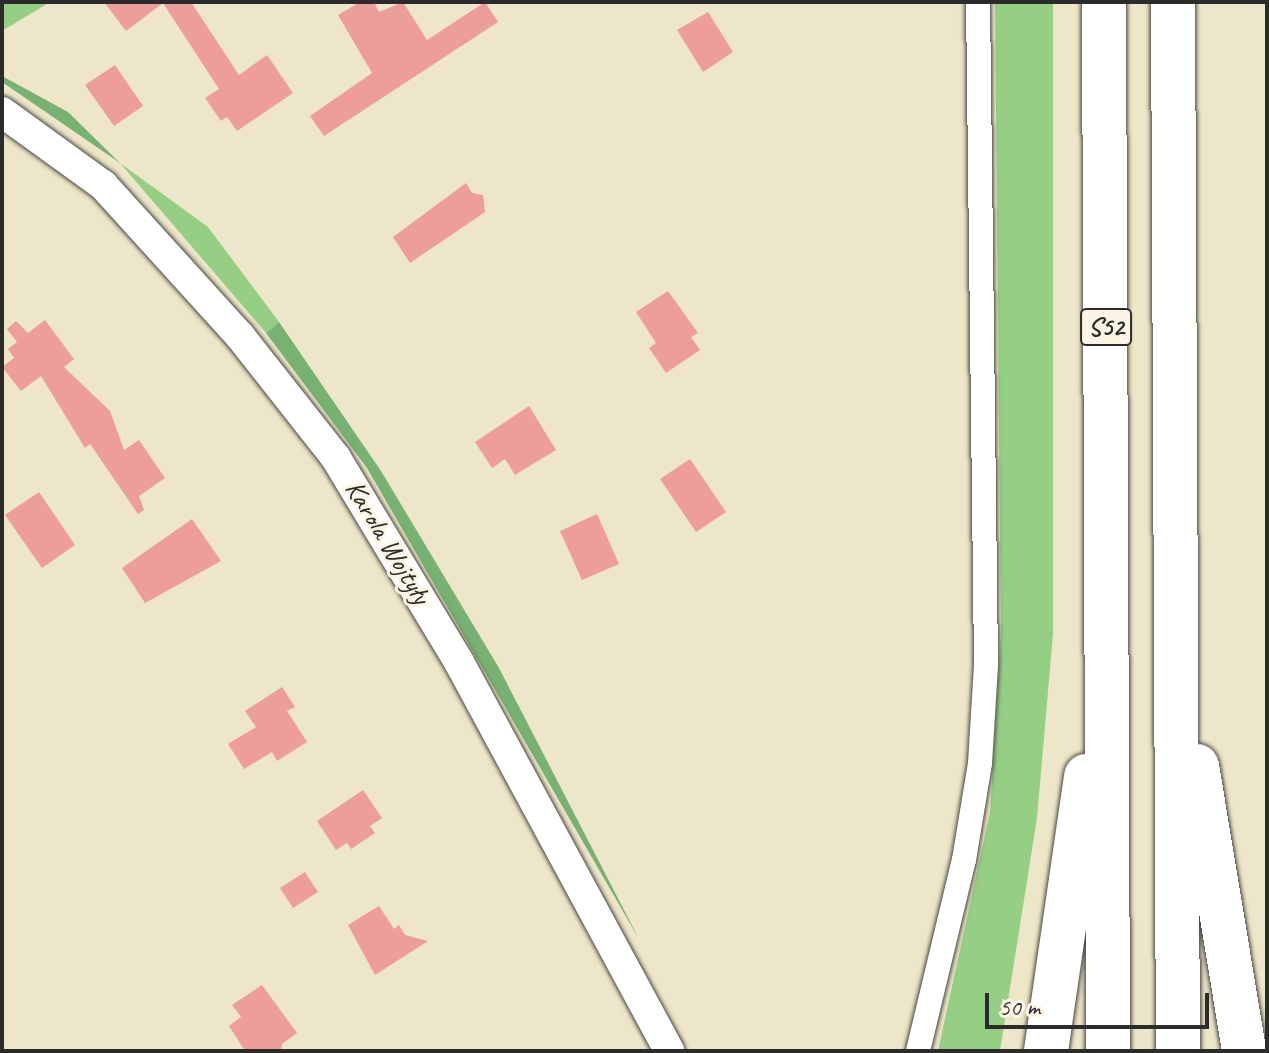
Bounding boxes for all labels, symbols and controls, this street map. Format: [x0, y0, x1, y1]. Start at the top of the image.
road number: S52 [1080, 305, 1132, 349]
street label: Karola Wojtyły [338, 474, 438, 610]
scale bar [989, 977, 1213, 1027]
text: 50 m [999, 992, 1040, 1022]

